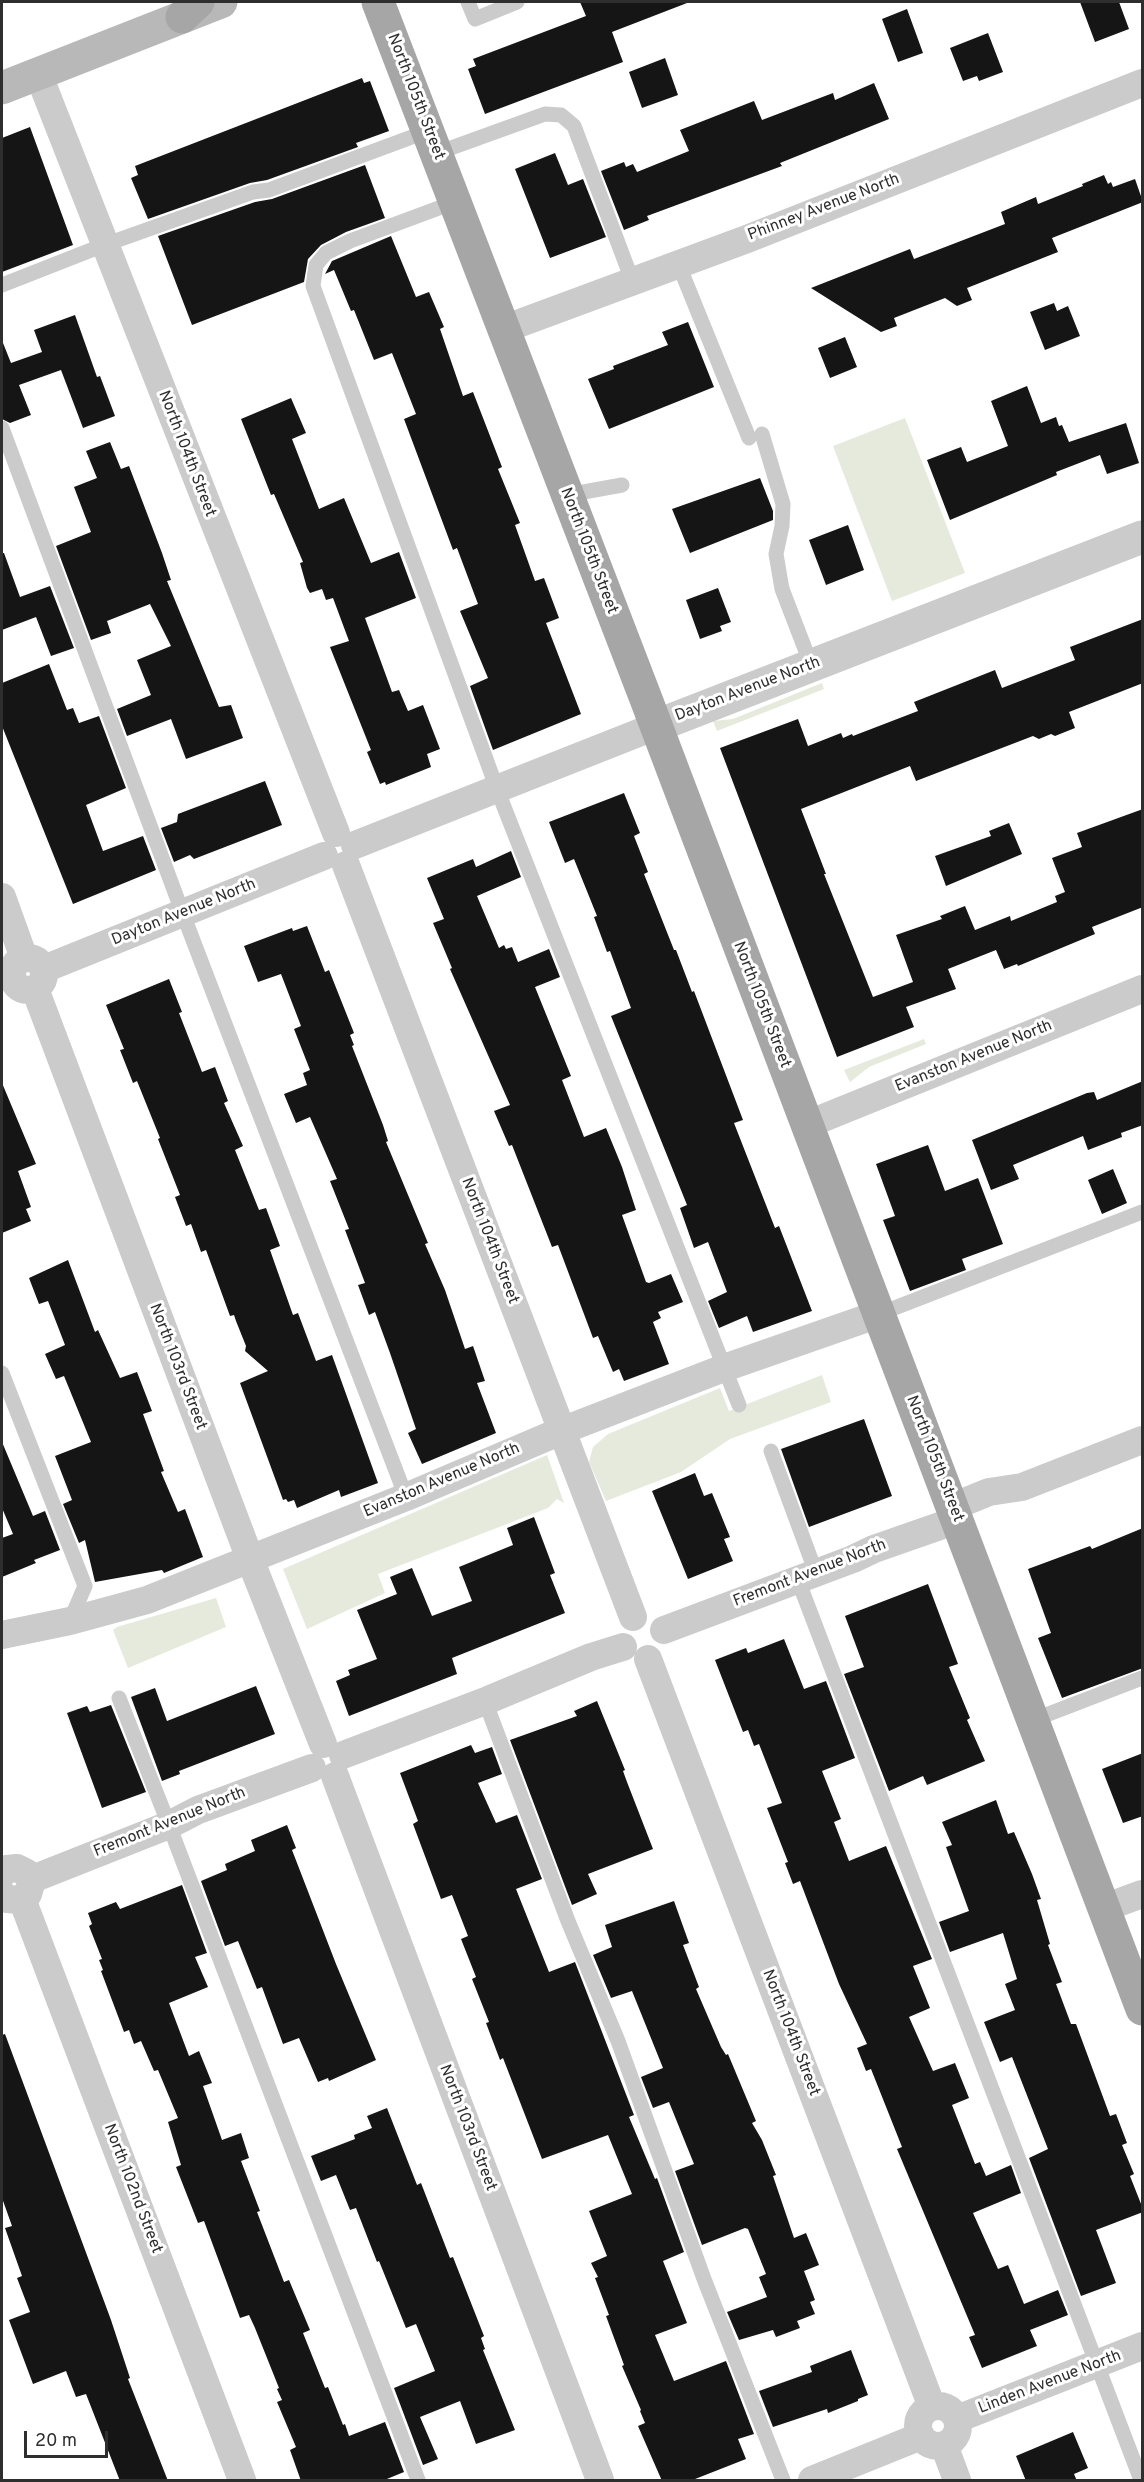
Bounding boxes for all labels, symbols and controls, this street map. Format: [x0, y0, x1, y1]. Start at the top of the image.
street label: North 105th Street [382, 31, 448, 163]
street label: Phinney Avenue North [746, 170, 902, 246]
street label: North 104th Street [153, 388, 219, 520]
street label: North 105th Street [555, 485, 621, 617]
street label: Dayton Avenue North [673, 653, 823, 727]
street label: Dayton Avenue North [109, 875, 259, 951]
street label: North 105th Street [728, 939, 794, 1071]
street label: Evanston Avenue North [893, 1017, 1055, 1097]
street label: North 104th Street [456, 1175, 522, 1307]
street label: North 103rd Street [144, 1301, 210, 1433]
street label: North 105th Street [901, 1393, 967, 1525]
street label: Evanston Avenue North [361, 1439, 523, 1523]
street label: Fremont Avenue North [731, 1536, 889, 1612]
street label: Fremont Avenue North [91, 1784, 249, 1862]
street label: North 104th Street [757, 1967, 823, 2099]
street label: North 103rd Street [434, 2062, 500, 2194]
street label: North 102nd Street [98, 2121, 166, 2257]
street label: Linden Avenue North [976, 2347, 1124, 2419]
scale bar [27, 2419, 111, 2457]
text: 20 m [35, 2430, 77, 2453]

